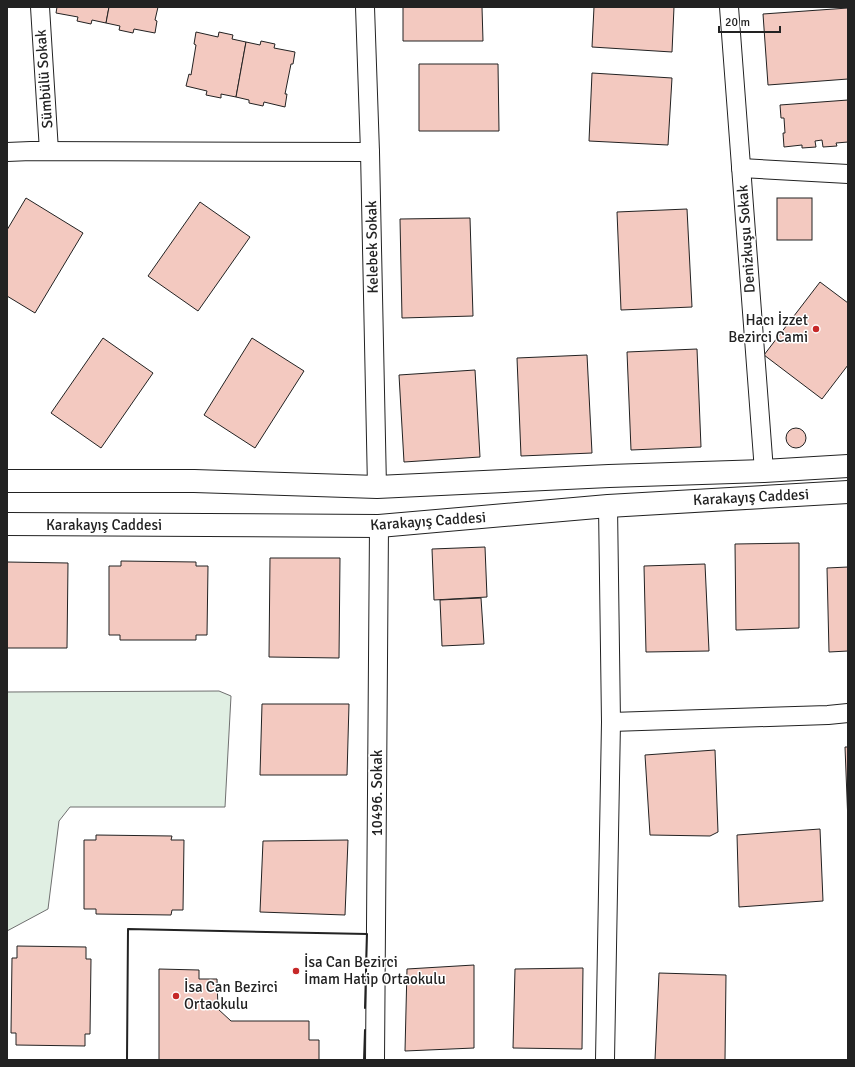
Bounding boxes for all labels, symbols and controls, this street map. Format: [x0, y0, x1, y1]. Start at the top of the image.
scale bar [719, 8, 780, 34]
text: 20 m [725, 15, 750, 30]
street label: Sümbülü Sokak [32, 28, 56, 129]
street label: Denizkuşu Sokak [733, 184, 759, 294]
street label: Kelebek Sokak [362, 200, 382, 294]
place label: Hacı İzzet Bezirci Cami [728, 311, 808, 346]
marker: Hacı İzzet Bezirci Cami [811, 324, 821, 334]
street label: Karakayış Caddesi [693, 485, 809, 509]
street label: Karakayış Caddesi [369, 508, 487, 534]
street label: Karakayış Caddesi [46, 516, 162, 534]
street label: 10496. Sokak [368, 749, 386, 836]
place label: İsa Can Bezirci İmam Hatip Ortaokulu [304, 953, 446, 988]
marker: İsa Can Bezirci İmam Hatip Ortaokulu [291, 966, 301, 976]
place label: İsa Can Bezirci Ortaokulu [184, 978, 278, 1013]
marker: İsa Can Bezirci Ortaokulu [171, 991, 181, 1001]

